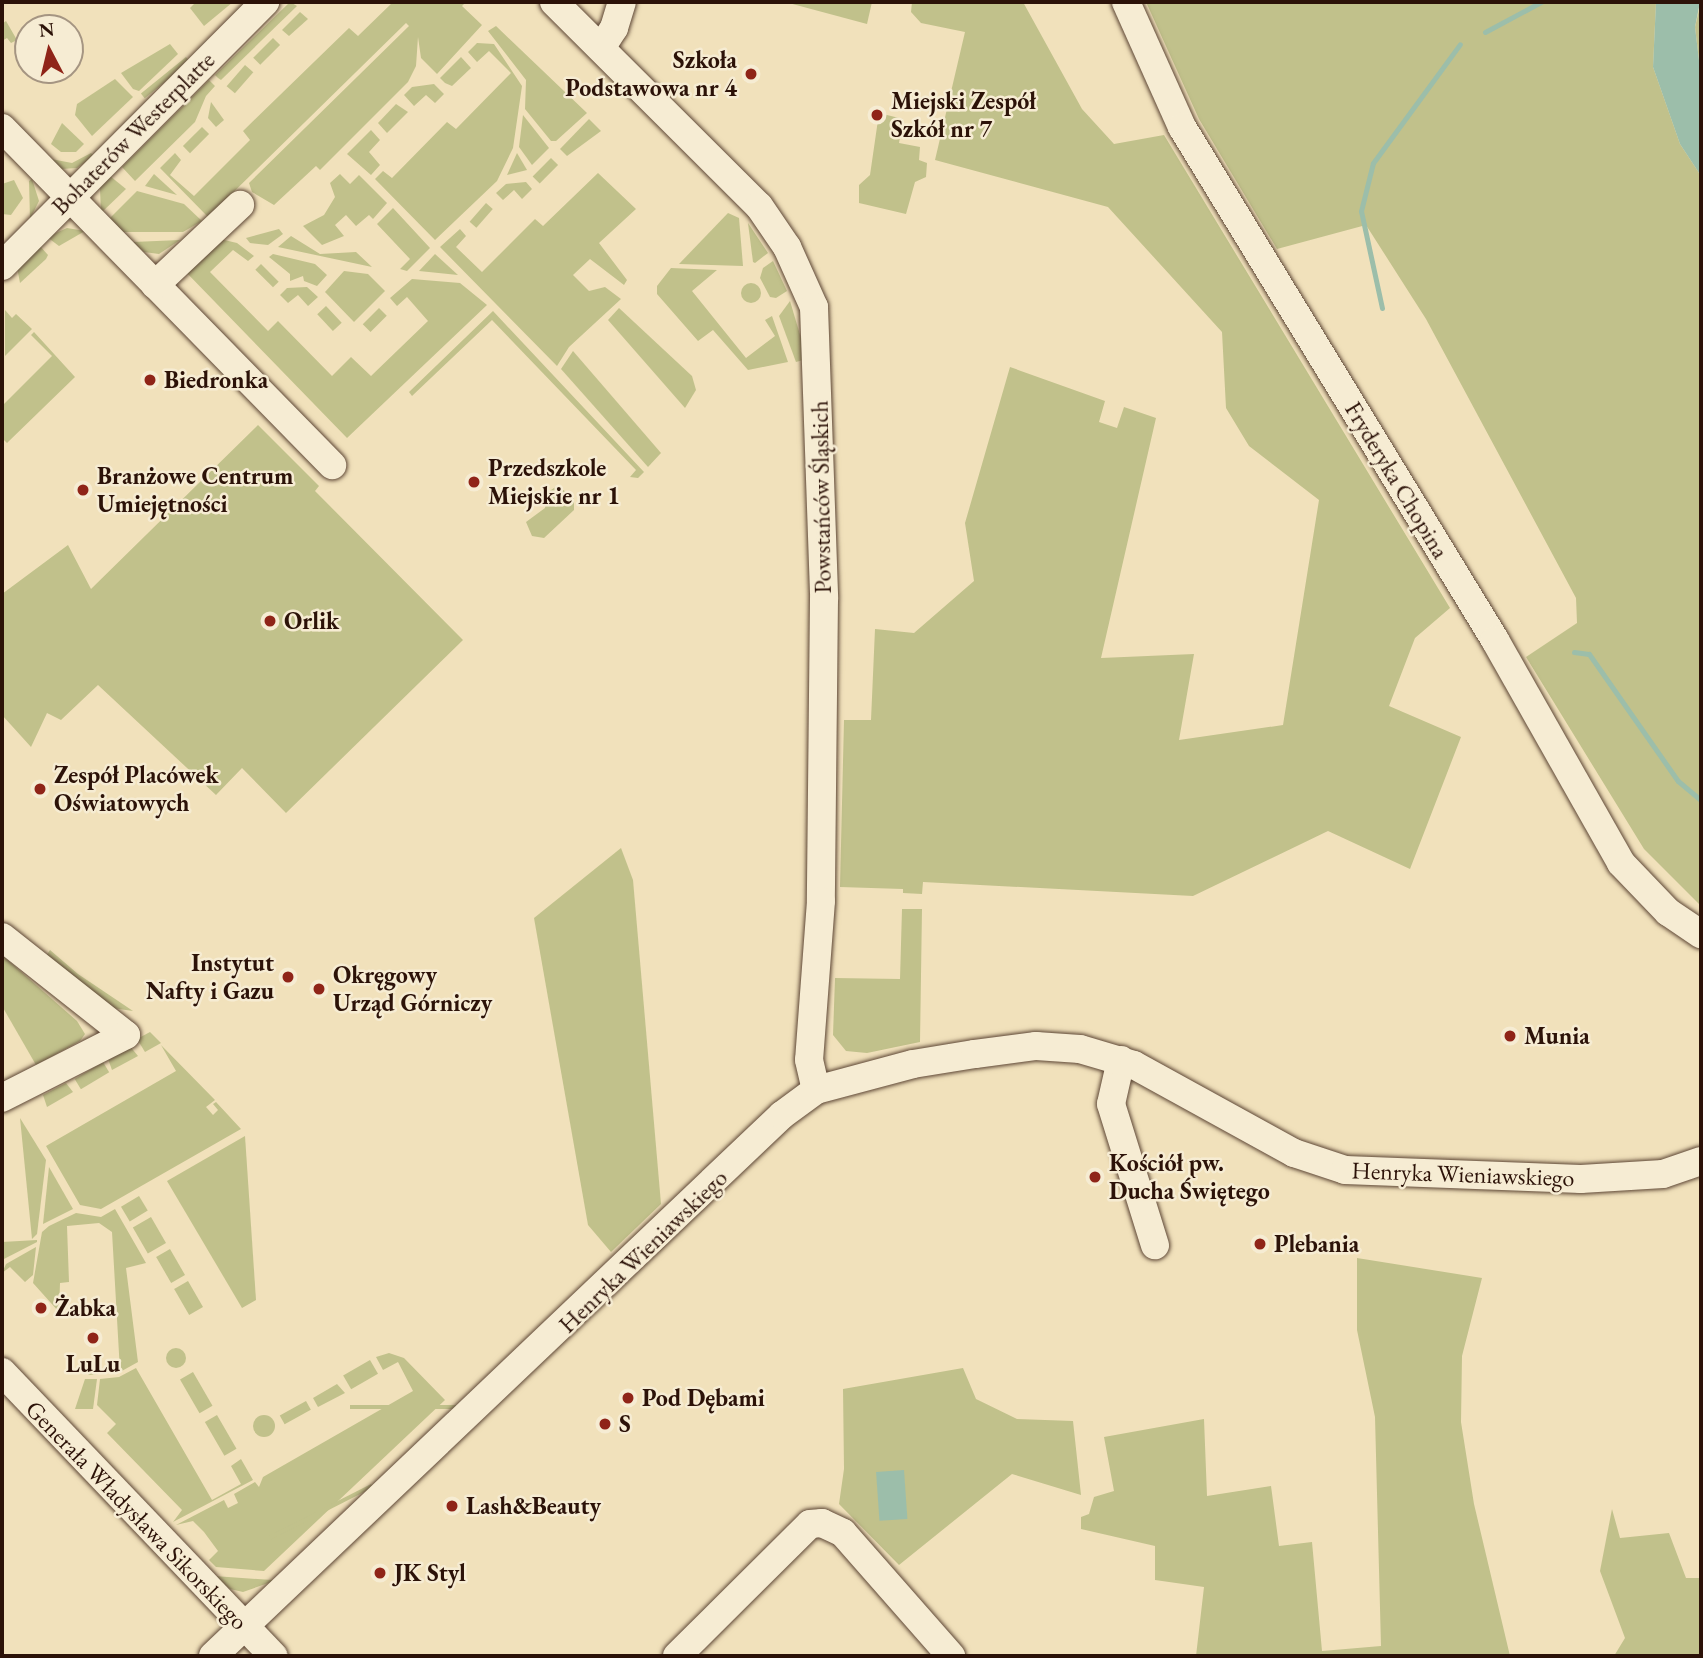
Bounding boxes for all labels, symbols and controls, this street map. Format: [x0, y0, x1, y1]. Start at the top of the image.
north arrow [14, 14, 84, 84]
text: N [37, 16, 56, 43]
street label: Bohaterów Westerplatte [45, 45, 221, 221]
place label: Szkoła Podstawowa nr 4 [565, 46, 737, 102]
marker: Szkoła Podstawowa nr 4 [743, 66, 759, 82]
place label: Miejski Zespół Szkół nr 7 [891, 87, 1036, 143]
marker: Miejski Zespół Szkół nr 7 [869, 107, 885, 123]
place label: Biedronka [164, 366, 268, 394]
marker: Biedronka [142, 372, 158, 388]
street label: Fryderyka Chopina [1339, 396, 1455, 564]
street label: Powstańców Śląskich [805, 400, 837, 594]
place label: Przedszkole Miejskie nr 1 [488, 454, 620, 510]
place label: Branżowe Centrum Umiejętności [97, 462, 293, 518]
marker: Przedszkole Miejskie nr 1 [466, 474, 482, 490]
marker: Branżowe Centrum Umiejętności [75, 482, 91, 498]
place label: Orlik [284, 607, 339, 635]
marker: Orlik [262, 613, 278, 629]
place label: Zespół Placówek Oświatowych [54, 761, 219, 817]
marker: Zespół Placówek Oświatowych [32, 781, 48, 797]
place label: Instytut Nafty i Gazu [146, 949, 274, 1005]
place label: Okręgowy Urząd Górniczy [333, 961, 492, 1017]
marker: Instytut Nafty i Gazu [280, 969, 296, 985]
marker: Okręgowy Urząd Górniczy [311, 981, 327, 997]
place label: Munia [1524, 1022, 1590, 1050]
marker: Munia [1502, 1028, 1518, 1044]
place label: Kościół pw. Ducha Świętego [1109, 1149, 1270, 1205]
street label: Henryka Wieniawskiego [1351, 1156, 1575, 1192]
street label: Henryka Wieniawskiego [553, 1163, 733, 1339]
marker: Kościół pw. Ducha Świętego [1087, 1169, 1103, 1185]
place label: Plebania [1274, 1230, 1359, 1258]
marker: Plebania [1252, 1236, 1268, 1252]
place label: Żabka [55, 1294, 116, 1322]
marker: Żabka [33, 1300, 49, 1316]
marker: LuLu [85, 1330, 101, 1346]
place label: LuLu [66, 1350, 120, 1378]
place label: Pod Dębami [642, 1384, 765, 1412]
marker: Pod Dębami [620, 1390, 636, 1406]
street label: Generała Władysława Sikorskiego [20, 1394, 254, 1636]
place label: S [619, 1410, 631, 1438]
marker: S [597, 1416, 613, 1432]
place label: Lash&Beauty [466, 1492, 601, 1520]
marker: Lash&Beauty [444, 1498, 460, 1514]
place label: JK Styl [394, 1559, 466, 1587]
marker: JK Styl [372, 1565, 388, 1581]

